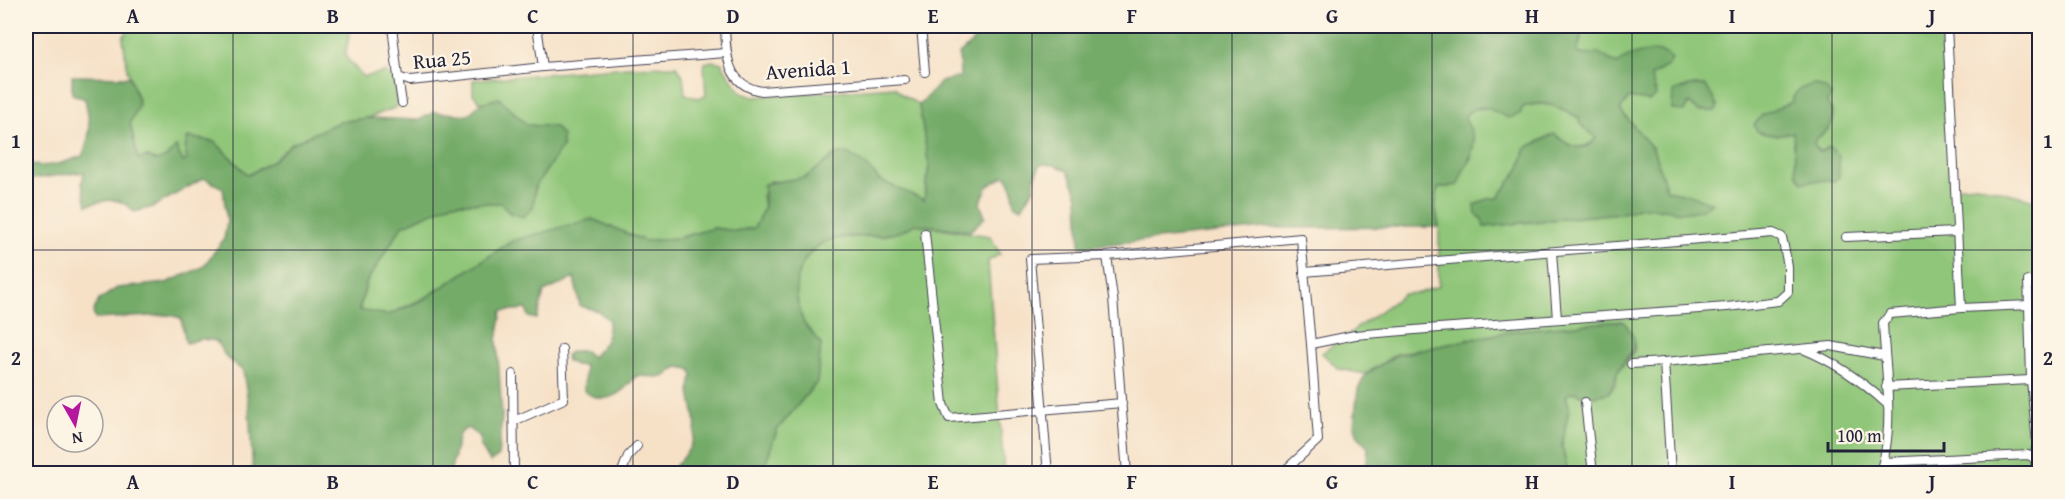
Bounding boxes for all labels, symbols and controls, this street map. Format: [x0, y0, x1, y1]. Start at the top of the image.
text: A [127, 1, 140, 30]
text: B [327, 1, 339, 30]
text: C [527, 1, 539, 30]
text: D [726, 1, 740, 30]
text: E [928, 1, 939, 30]
text: F [1127, 1, 1137, 30]
text: G [1326, 1, 1338, 30]
text: H [1525, 1, 1539, 30]
text: I [1729, 1, 1735, 30]
text: J [1926, 1, 1936, 30]
street label: Rua 25 [412, 41, 472, 77]
street label: Avenida 1 [764, 51, 852, 87]
text: 1 [11, 126, 21, 155]
text: 1 [2043, 126, 2053, 155]
text: 2 [11, 343, 21, 372]
text: 2 [2043, 343, 2053, 372]
north arrow [45, 394, 105, 454]
scale bar [1828, 415, 1944, 453]
text: 100 m [1837, 422, 1882, 449]
text: N [70, 426, 85, 452]
text: A [127, 467, 140, 496]
text: B [327, 467, 339, 496]
text: C [527, 467, 539, 496]
text: D [726, 467, 740, 496]
text: E [928, 467, 939, 496]
text: F [1127, 467, 1137, 496]
text: G [1326, 467, 1338, 496]
text: H [1525, 467, 1539, 496]
text: I [1729, 467, 1735, 496]
text: J [1926, 467, 1936, 496]

